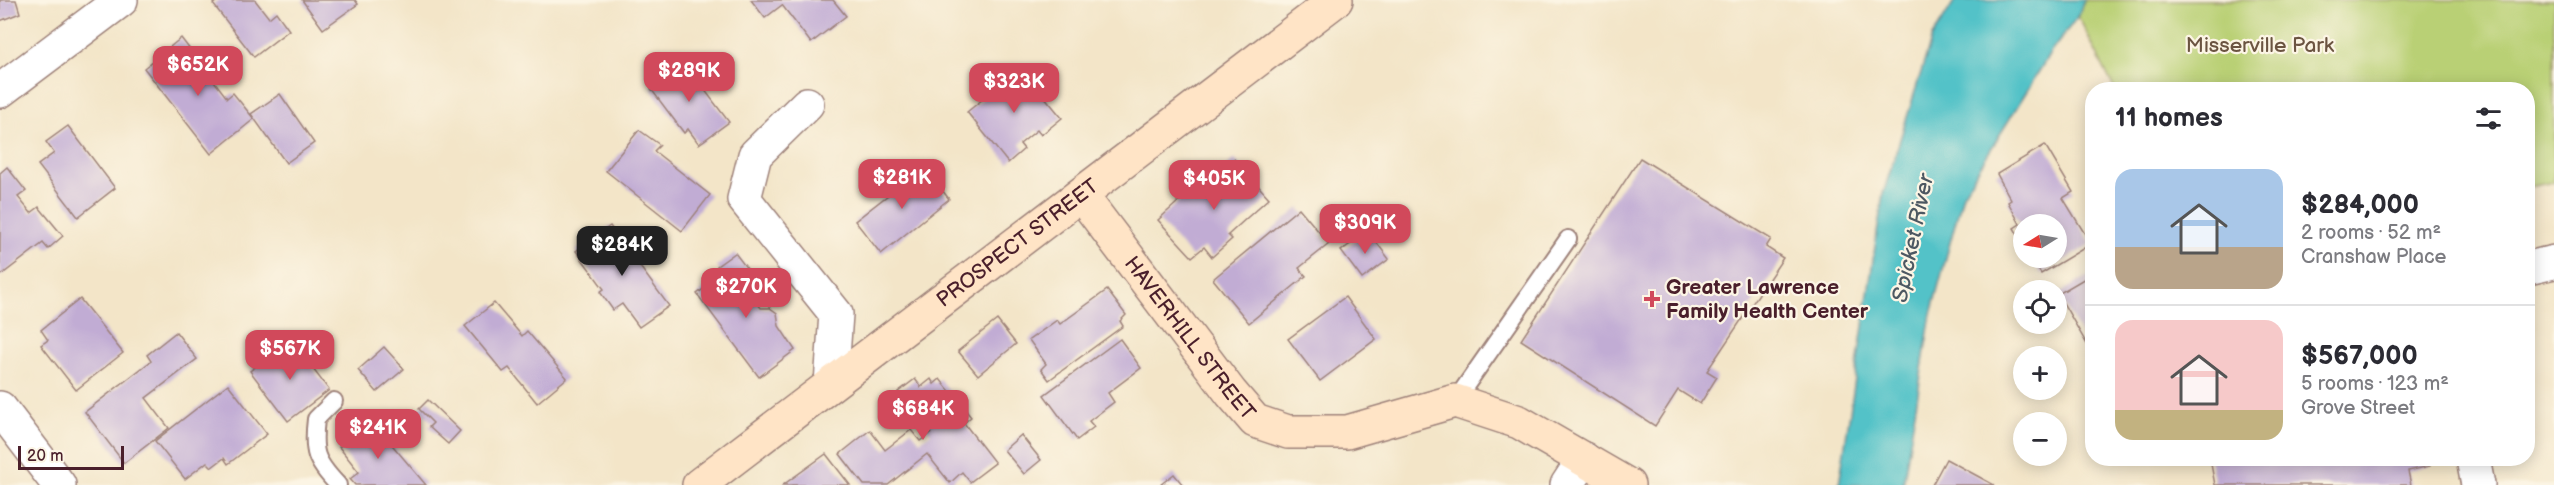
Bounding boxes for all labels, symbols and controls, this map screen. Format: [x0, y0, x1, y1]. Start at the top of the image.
park label: Misserville Park [2186, 33, 2335, 58]
pin: $652K [156, 46, 240, 97]
pin: $289K [647, 52, 731, 103]
text: $652K [167, 53, 229, 77]
text: $289K [658, 59, 720, 83]
pin: $323K [972, 63, 1056, 114]
text: $323K [983, 70, 1045, 94]
icon: filters [2472, 102, 2505, 135]
text: 11 homes [2115, 103, 2223, 134]
pin: $281K [860, 159, 944, 210]
pin: $405K [1172, 160, 1256, 211]
text: $281K [872, 166, 932, 190]
text: $405K [1183, 167, 1245, 191]
water label: Spicket River [1887, 170, 1941, 305]
street label: PROSPECT STREET [932, 173, 1104, 313]
text: $284,000 [2301, 190, 2419, 221]
icon: home [2163, 193, 2235, 265]
pin: $309K [1323, 204, 1407, 255]
text: $309K [1334, 211, 1396, 235]
north arrow [2013, 214, 2067, 268]
map controls [2013, 214, 2067, 466]
text: 2 rooms · 52 m² [2301, 221, 2441, 245]
pin: $284K [580, 226, 664, 277]
text: $284K [591, 233, 653, 257]
text: Cranshaw Place [2301, 245, 2446, 269]
street label: HAVERHILL STREET [1119, 252, 1261, 426]
pin: $270K [704, 268, 788, 319]
text: $270K [715, 275, 777, 299]
place label: Greater Lawrence Family Health Center [1666, 275, 1869, 324]
button: locate [2013, 280, 2067, 334]
marker: Greater Lawrence Family Health Center [1643, 290, 1661, 308]
pin: $567K [248, 330, 332, 381]
text: $567K [259, 337, 321, 361]
text: $567,000 [2301, 341, 2418, 372]
icon: home [2163, 344, 2235, 416]
button: + [2013, 346, 2067, 400]
text: 5 rooms · 123 m² [2301, 372, 2449, 396]
pin: $684K [881, 390, 965, 441]
text: Grove Street [2301, 396, 2415, 420]
text: $684K [892, 397, 954, 421]
pin: $241K [336, 409, 420, 460]
button: − [2013, 412, 2067, 466]
text: $241K [349, 416, 407, 440]
scale bar [18, 443, 124, 470]
text: 20 m [27, 447, 63, 466]

